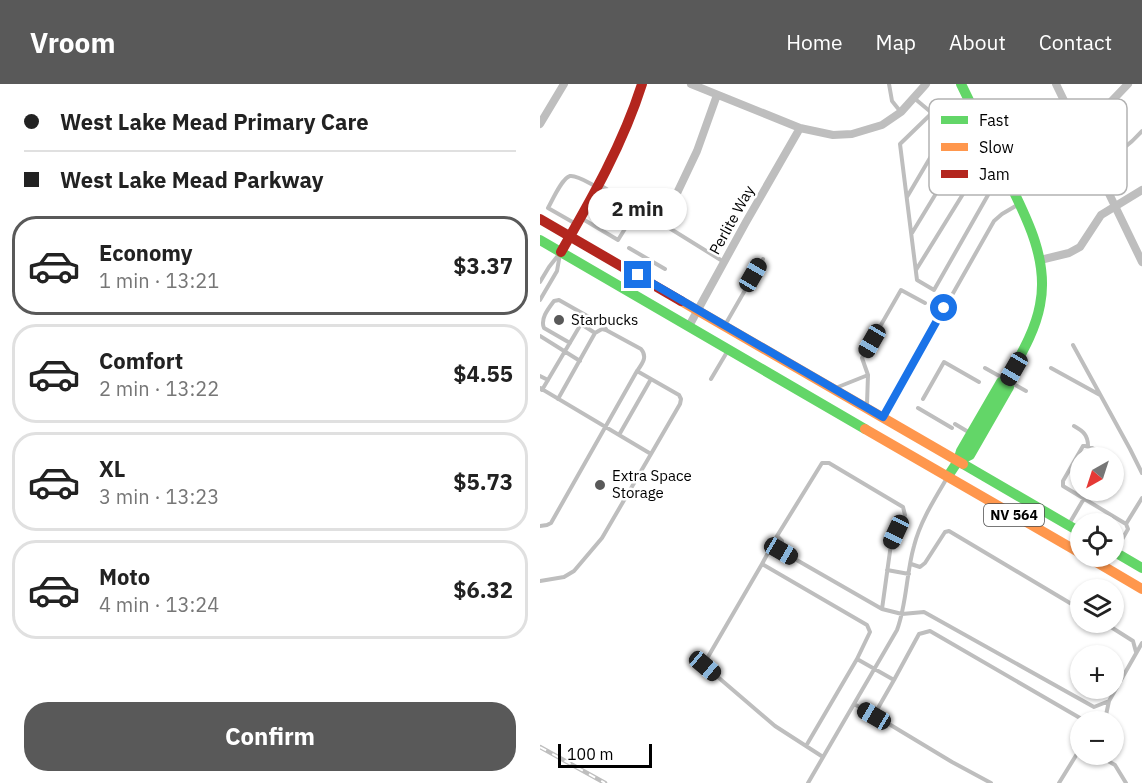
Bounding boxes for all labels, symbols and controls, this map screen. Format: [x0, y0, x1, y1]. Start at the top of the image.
text: Vroom [30, 24, 115, 61]
text: Home [786, 28, 843, 56]
text: Map [876, 28, 916, 56]
text: About [949, 28, 1006, 56]
text: Contact [1039, 28, 1112, 56]
legend [929, 99, 1127, 195]
text: West Lake Mead Primary Care [60, 107, 369, 136]
text: Fast [979, 110, 1009, 130]
text: Slow [979, 137, 1014, 157]
text: Jam [979, 164, 1010, 184]
text: West Lake Mead Parkway [60, 165, 324, 194]
street label: Perlite Way [705, 181, 759, 258]
callout: 2 min [588, 188, 688, 230]
text: 2 min [611, 195, 664, 222]
text: Economy [99, 238, 193, 267]
icon: car [27, 239, 81, 293]
text: $3.37 [453, 251, 513, 280]
car [736, 255, 770, 295]
route end [624, 261, 651, 288]
text: 1 min · 13:21 [99, 267, 219, 294]
route start [930, 294, 957, 321]
place label: Starbucks [571, 310, 638, 329]
marker: Starbucks [552, 313, 566, 327]
car [855, 321, 889, 361]
text: Comfort [99, 346, 183, 375]
icon: car [27, 347, 81, 401]
car [997, 349, 1031, 389]
text: $4.55 [453, 359, 513, 388]
text: 2 min · 13:22 [99, 375, 219, 402]
north arrow [1070, 447, 1124, 501]
map controls [1070, 447, 1124, 765]
text: XL [99, 454, 125, 483]
icon: car [27, 455, 81, 509]
place label: Extra Space Storage [612, 466, 692, 502]
text: $5.73 [453, 467, 513, 496]
marker: Extra Space Storage [593, 478, 607, 492]
text: 3 min · 13:23 [99, 483, 219, 510]
road number: NV 564 [984, 504, 1044, 526]
car [880, 512, 912, 552]
button: locate [1070, 513, 1124, 567]
car [761, 534, 801, 568]
text: Moto [99, 562, 150, 591]
icon: car [27, 563, 81, 617]
text: $6.32 [453, 575, 513, 604]
button: layers [1070, 579, 1124, 633]
text: 4 min · 13:24 [99, 591, 219, 618]
button: + [1070, 645, 1124, 699]
car [685, 648, 725, 684]
car [854, 699, 894, 733]
button: Confirm [24, 702, 516, 771]
button: − [1070, 711, 1124, 765]
scale bar [558, 741, 652, 768]
text: 100 m [567, 744, 614, 764]

